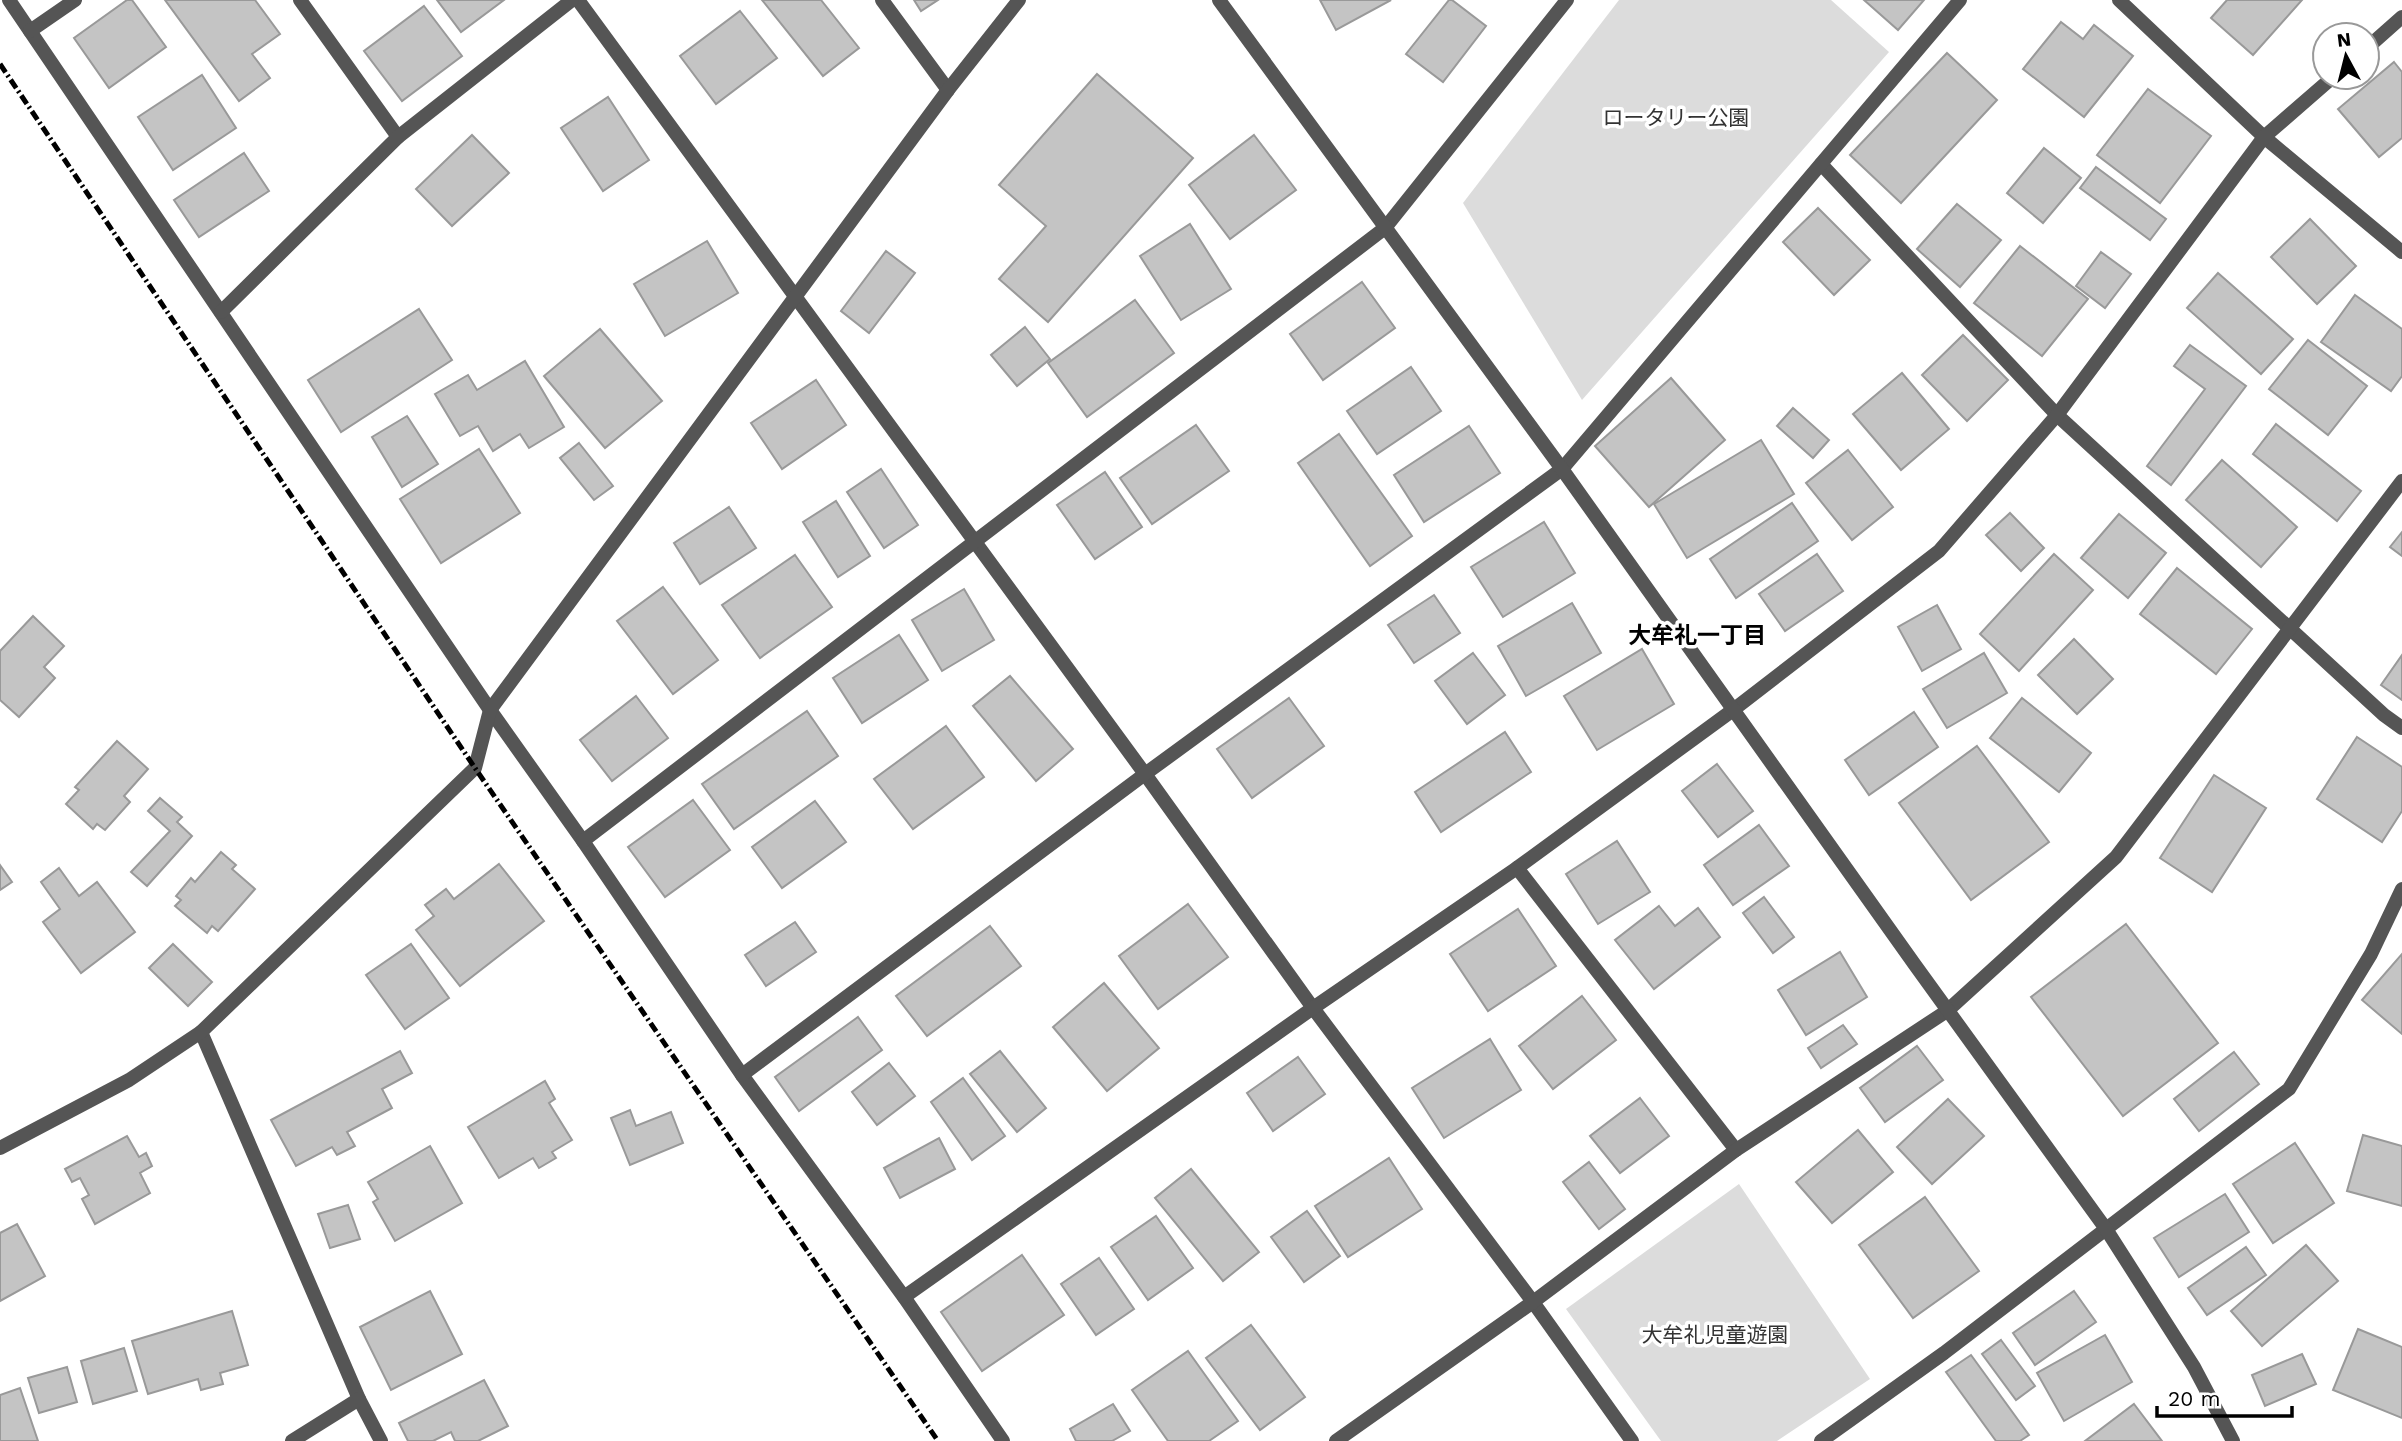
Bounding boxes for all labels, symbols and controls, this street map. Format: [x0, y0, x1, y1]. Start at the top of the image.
north arrow [2311, 21, 2381, 91]
text: N [2336, 27, 2352, 52]
park label: ロータリー公園 [1603, 105, 1750, 130]
district label: 大牟礼一丁目 [1628, 622, 1766, 649]
park label: 大牟礼児童遊園 [1642, 1322, 1789, 1347]
scale bar [2157, 1374, 2292, 1418]
text: 20 m [2168, 1386, 2220, 1411]

